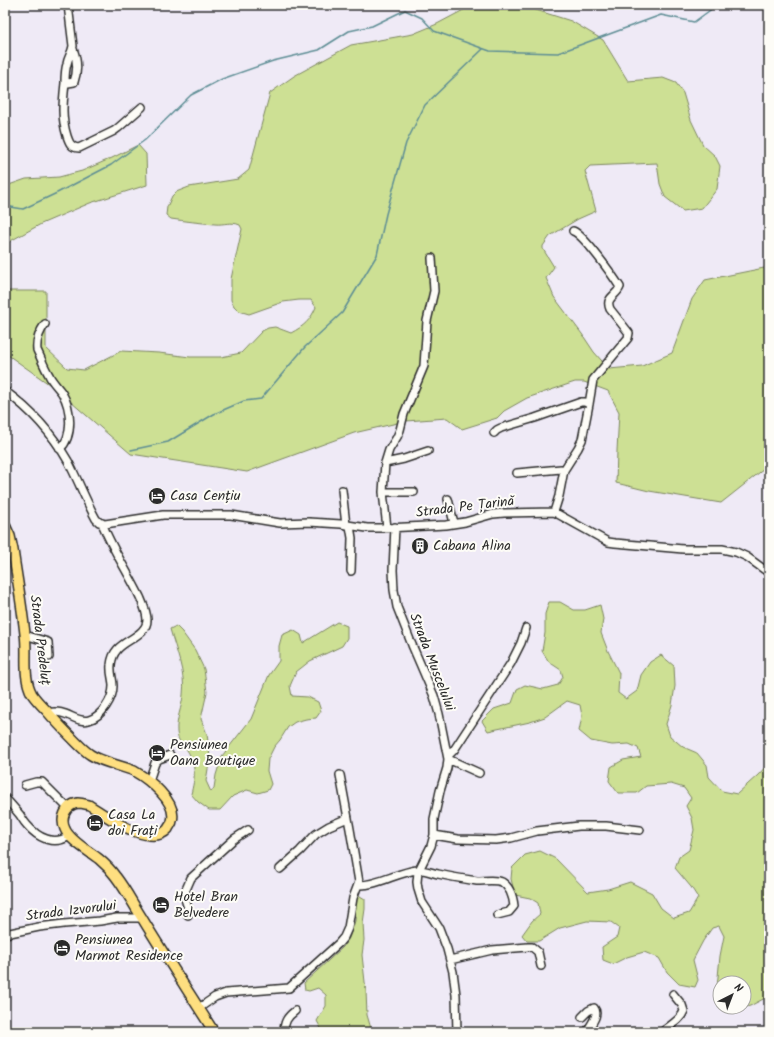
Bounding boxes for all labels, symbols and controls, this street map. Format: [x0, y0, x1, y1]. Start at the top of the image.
place label: Casa Cențiu [170, 485, 241, 507]
hotel icon: Casa Cențiu [147, 486, 167, 506]
street label: Strada Pe Țarină [415, 490, 517, 524]
place label: Cabana Alina [433, 535, 511, 557]
building icon: Cabana Alina [410, 536, 430, 556]
street label: Strada Predeluț [24, 594, 57, 687]
street label: Strada Muscelului [403, 610, 461, 715]
place label: Pensiunea Oana Boutique [170, 734, 256, 772]
hotel icon: Pensiunea Oana Boutique [147, 743, 167, 763]
place label: Casa La doi Frați [108, 804, 158, 842]
hotel icon: Casa La doi Frați [85, 813, 105, 833]
place label: Hotel Bran Belvedere [174, 886, 238, 924]
street label: Strada Izvorului [25, 894, 118, 927]
hotel icon: Hotel Bran Belvedere [151, 895, 171, 915]
place label: Pensiunea Marmot Residence [75, 929, 184, 967]
hotel icon: Pensiunea Marmot Residence [52, 938, 72, 958]
north arrow [712, 975, 752, 1015]
text: N [729, 979, 747, 997]

